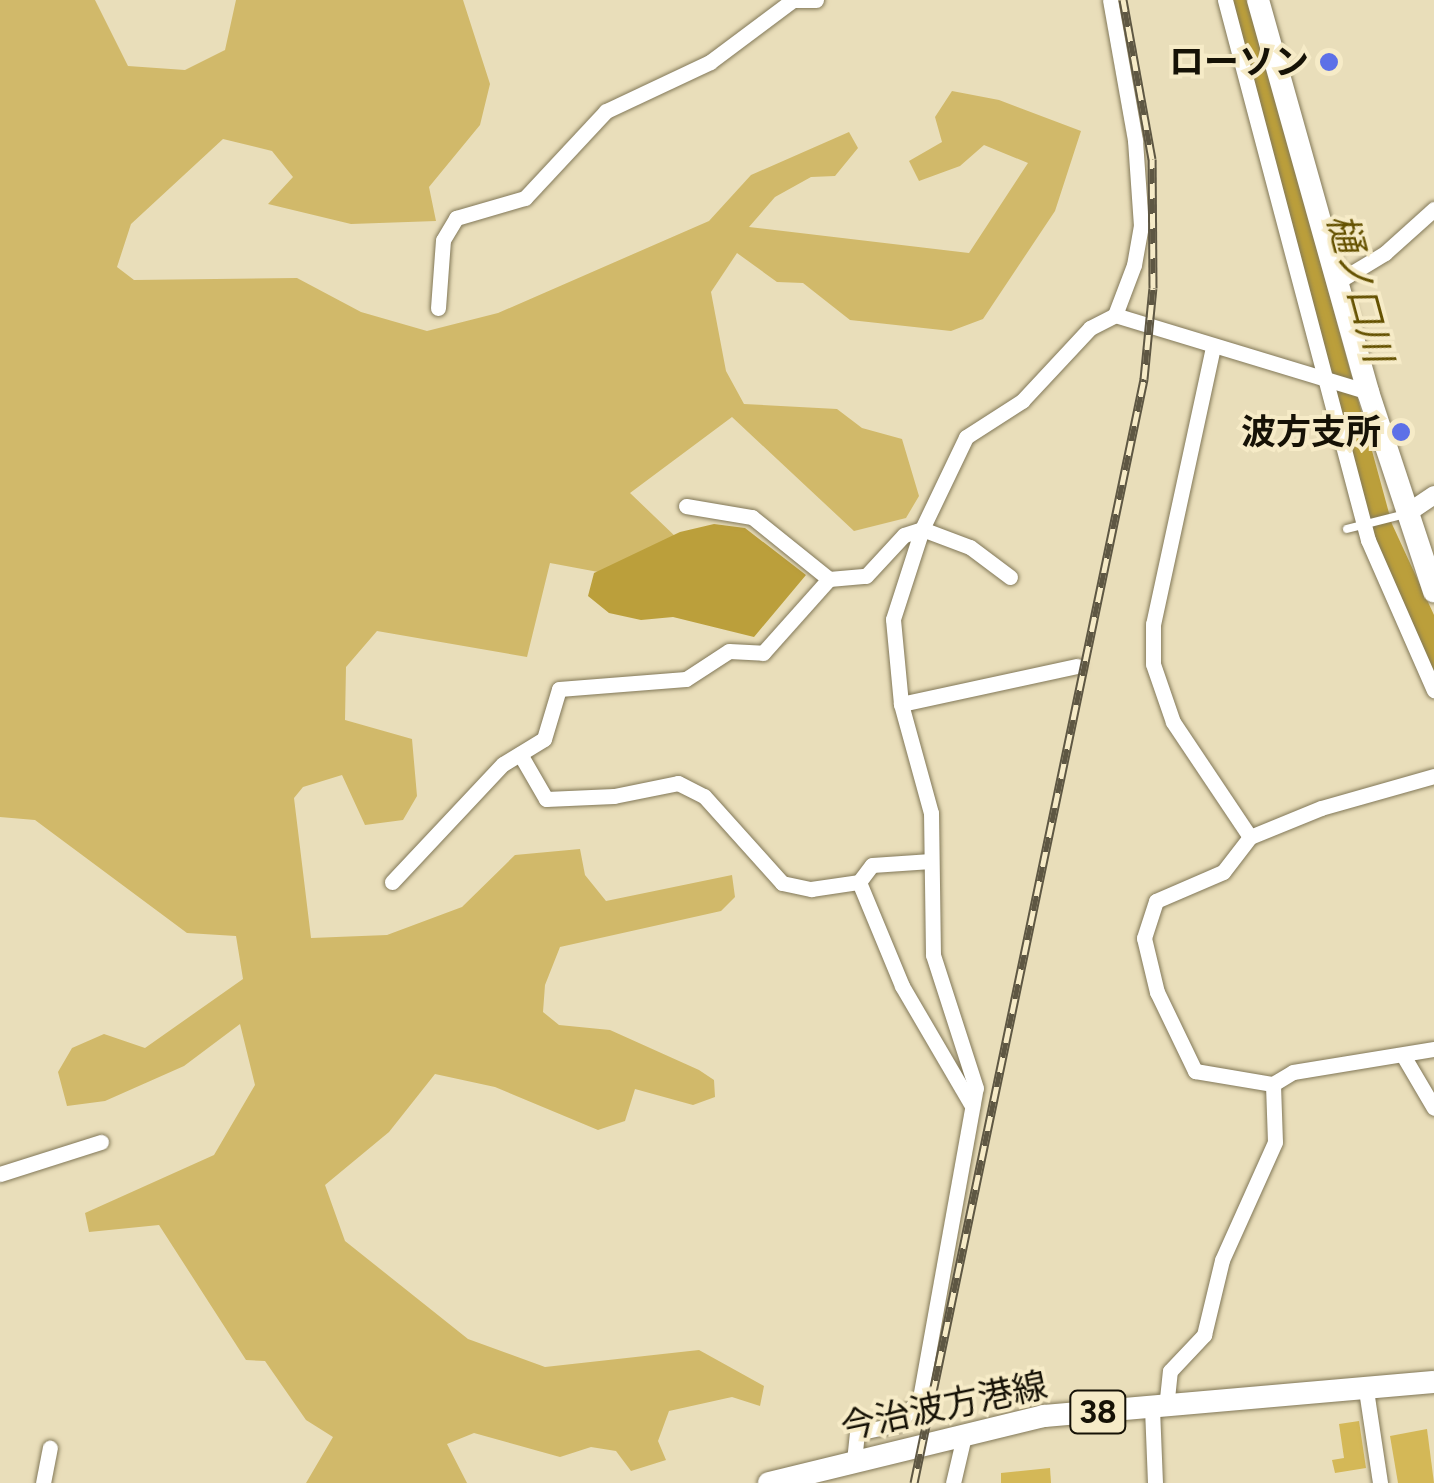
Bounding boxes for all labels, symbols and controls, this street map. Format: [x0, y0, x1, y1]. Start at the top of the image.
place label: ローソン [1169, 41, 1309, 83]
marker: ローソン [1318, 51, 1340, 73]
water label: 樋ノ口川 [1317, 209, 1401, 367]
place label: 波方支所 [1241, 411, 1381, 453]
marker: 波方支所 [1390, 421, 1412, 443]
street label: 今治波方港線 [837, 1364, 1051, 1448]
road number: 38 [1068, 1385, 1128, 1439]

